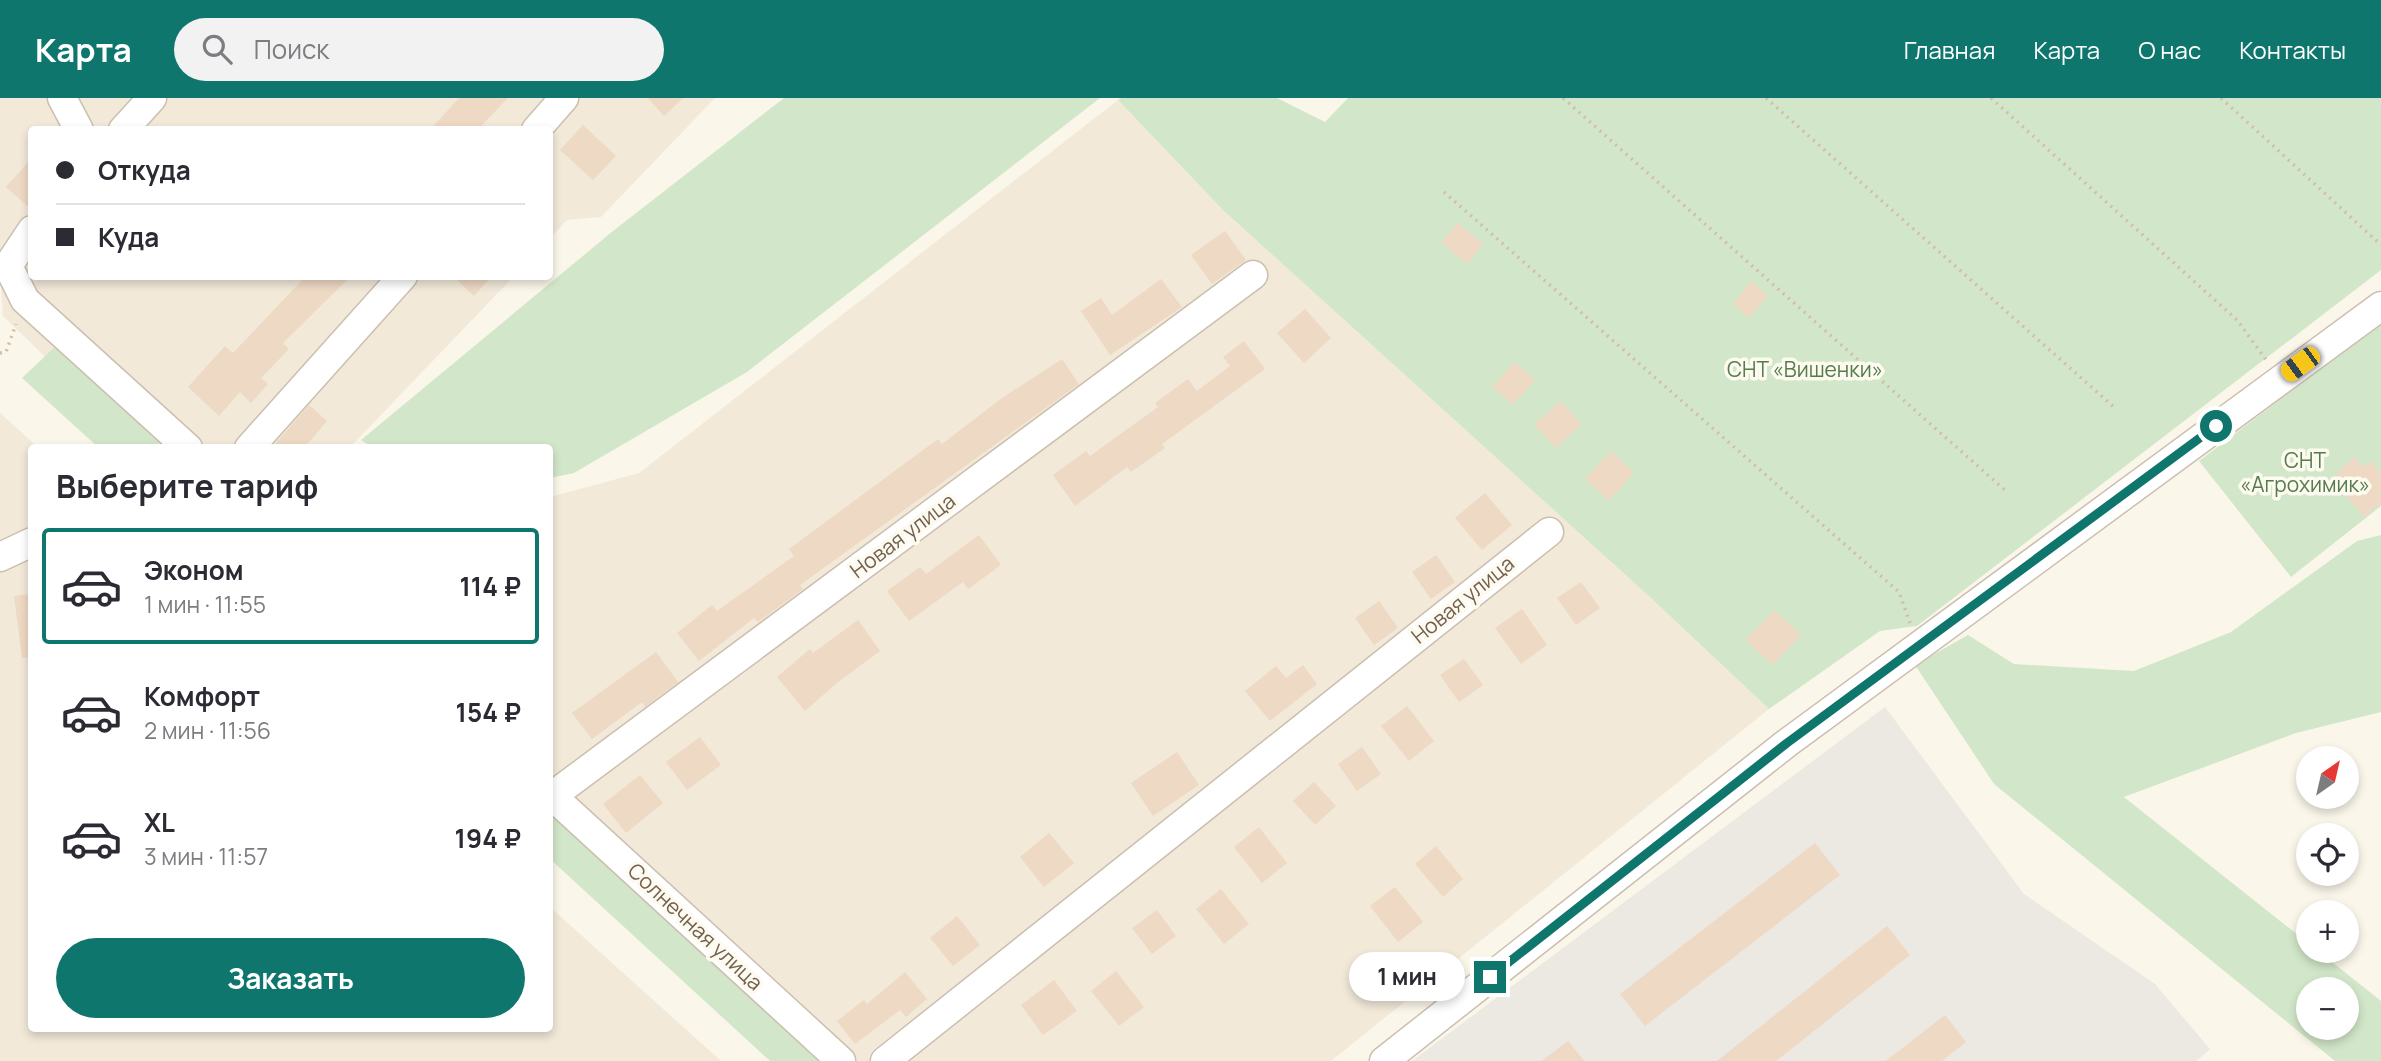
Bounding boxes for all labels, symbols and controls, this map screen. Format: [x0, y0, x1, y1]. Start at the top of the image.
search box [174, 18, 664, 81]
text: Карта [35, 27, 132, 72]
icon: search [198, 30, 236, 68]
text: Поиск [254, 31, 329, 67]
text: Главная [1904, 33, 1995, 66]
text: Карта [2033, 33, 2100, 66]
text: О нас [2138, 33, 2201, 66]
text: Контакты [2239, 33, 2346, 66]
text: Откуда [98, 152, 191, 188]
text: Куда [98, 219, 159, 255]
car [2277, 343, 2324, 385]
park label: СНТ «Вишенки» [1727, 355, 1883, 383]
route start [2200, 410, 2232, 442]
park label: СНТ «Агрохимик» [2240, 446, 2370, 498]
text: Выберите тариф [56, 464, 318, 508]
street label: Новая улица [844, 486, 961, 584]
street label: Новая улица [1405, 549, 1520, 649]
text: Эконом [144, 552, 244, 588]
icon: car [60, 555, 123, 618]
text: 114 ₽ [459, 568, 521, 604]
text: 1 мин · 11:55 [144, 588, 266, 620]
text: Комфорт [144, 678, 260, 714]
icon: car [60, 681, 123, 744]
text: 154 ₽ [456, 694, 521, 730]
text: 2 мин · 11:56 [144, 714, 271, 746]
north arrow [2296, 746, 2359, 808]
map controls [2296, 746, 2359, 1040]
text: XL [144, 804, 175, 840]
icon: car [60, 807, 123, 870]
text: 194 ₽ [455, 820, 521, 856]
button: locate [2296, 823, 2359, 886]
text: 3 мин · 11:57 [144, 840, 268, 872]
street label: Солнечная улица [622, 856, 769, 996]
button: + [2296, 900, 2359, 963]
button: Заказать [56, 938, 525, 1018]
callout: 1 мин [1350, 952, 1466, 1001]
text: 1 мин [1377, 960, 1437, 992]
route end [1474, 961, 1506, 993]
button: − [2296, 977, 2359, 1040]

